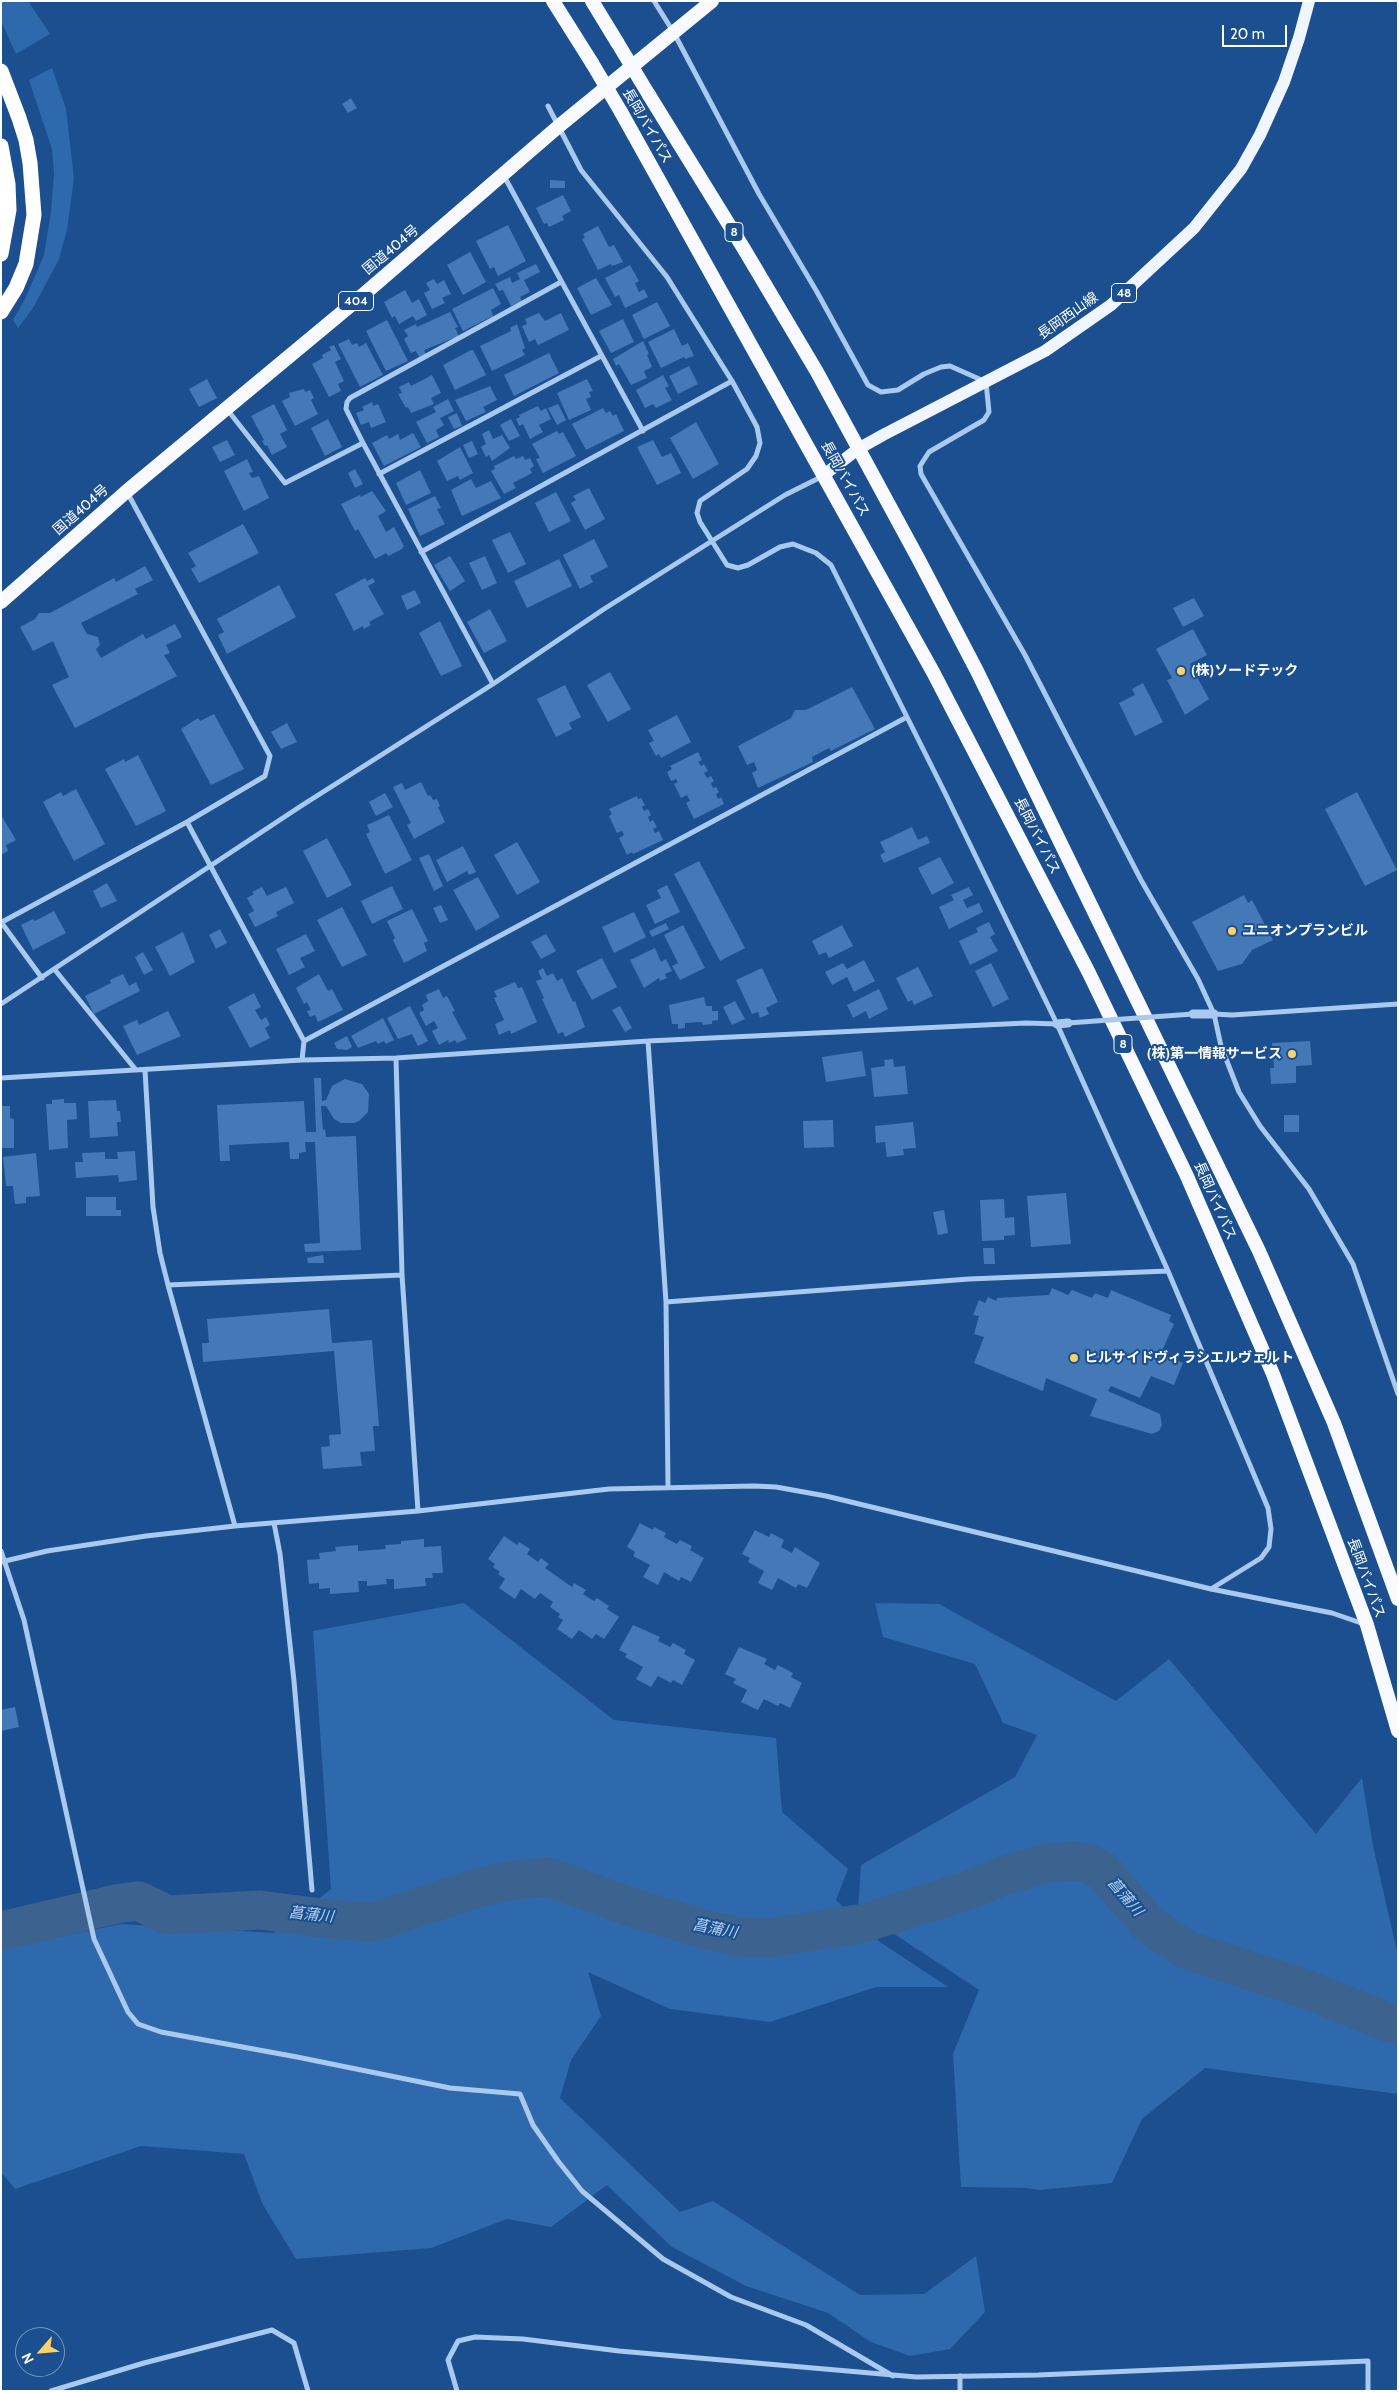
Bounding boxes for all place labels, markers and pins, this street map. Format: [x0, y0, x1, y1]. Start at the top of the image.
place label: (株)ソードテック [1191, 663, 1298, 679]
marker: (株)ソードテック [1175, 665, 1187, 677]
place label: ユニオンプランビル [1242, 923, 1368, 939]
marker: ユニオンプランビル [1226, 925, 1238, 937]
place label: (株)第一情報サービス [1147, 1046, 1282, 1062]
marker: (株)第一情報サービス [1286, 1048, 1298, 1060]
place label: ヒルサイドヴィラシエルヴェルト [1084, 1350, 1294, 1366]
marker: ヒルサイドヴィラシエルヴェルト [1068, 1352, 1080, 1364]

